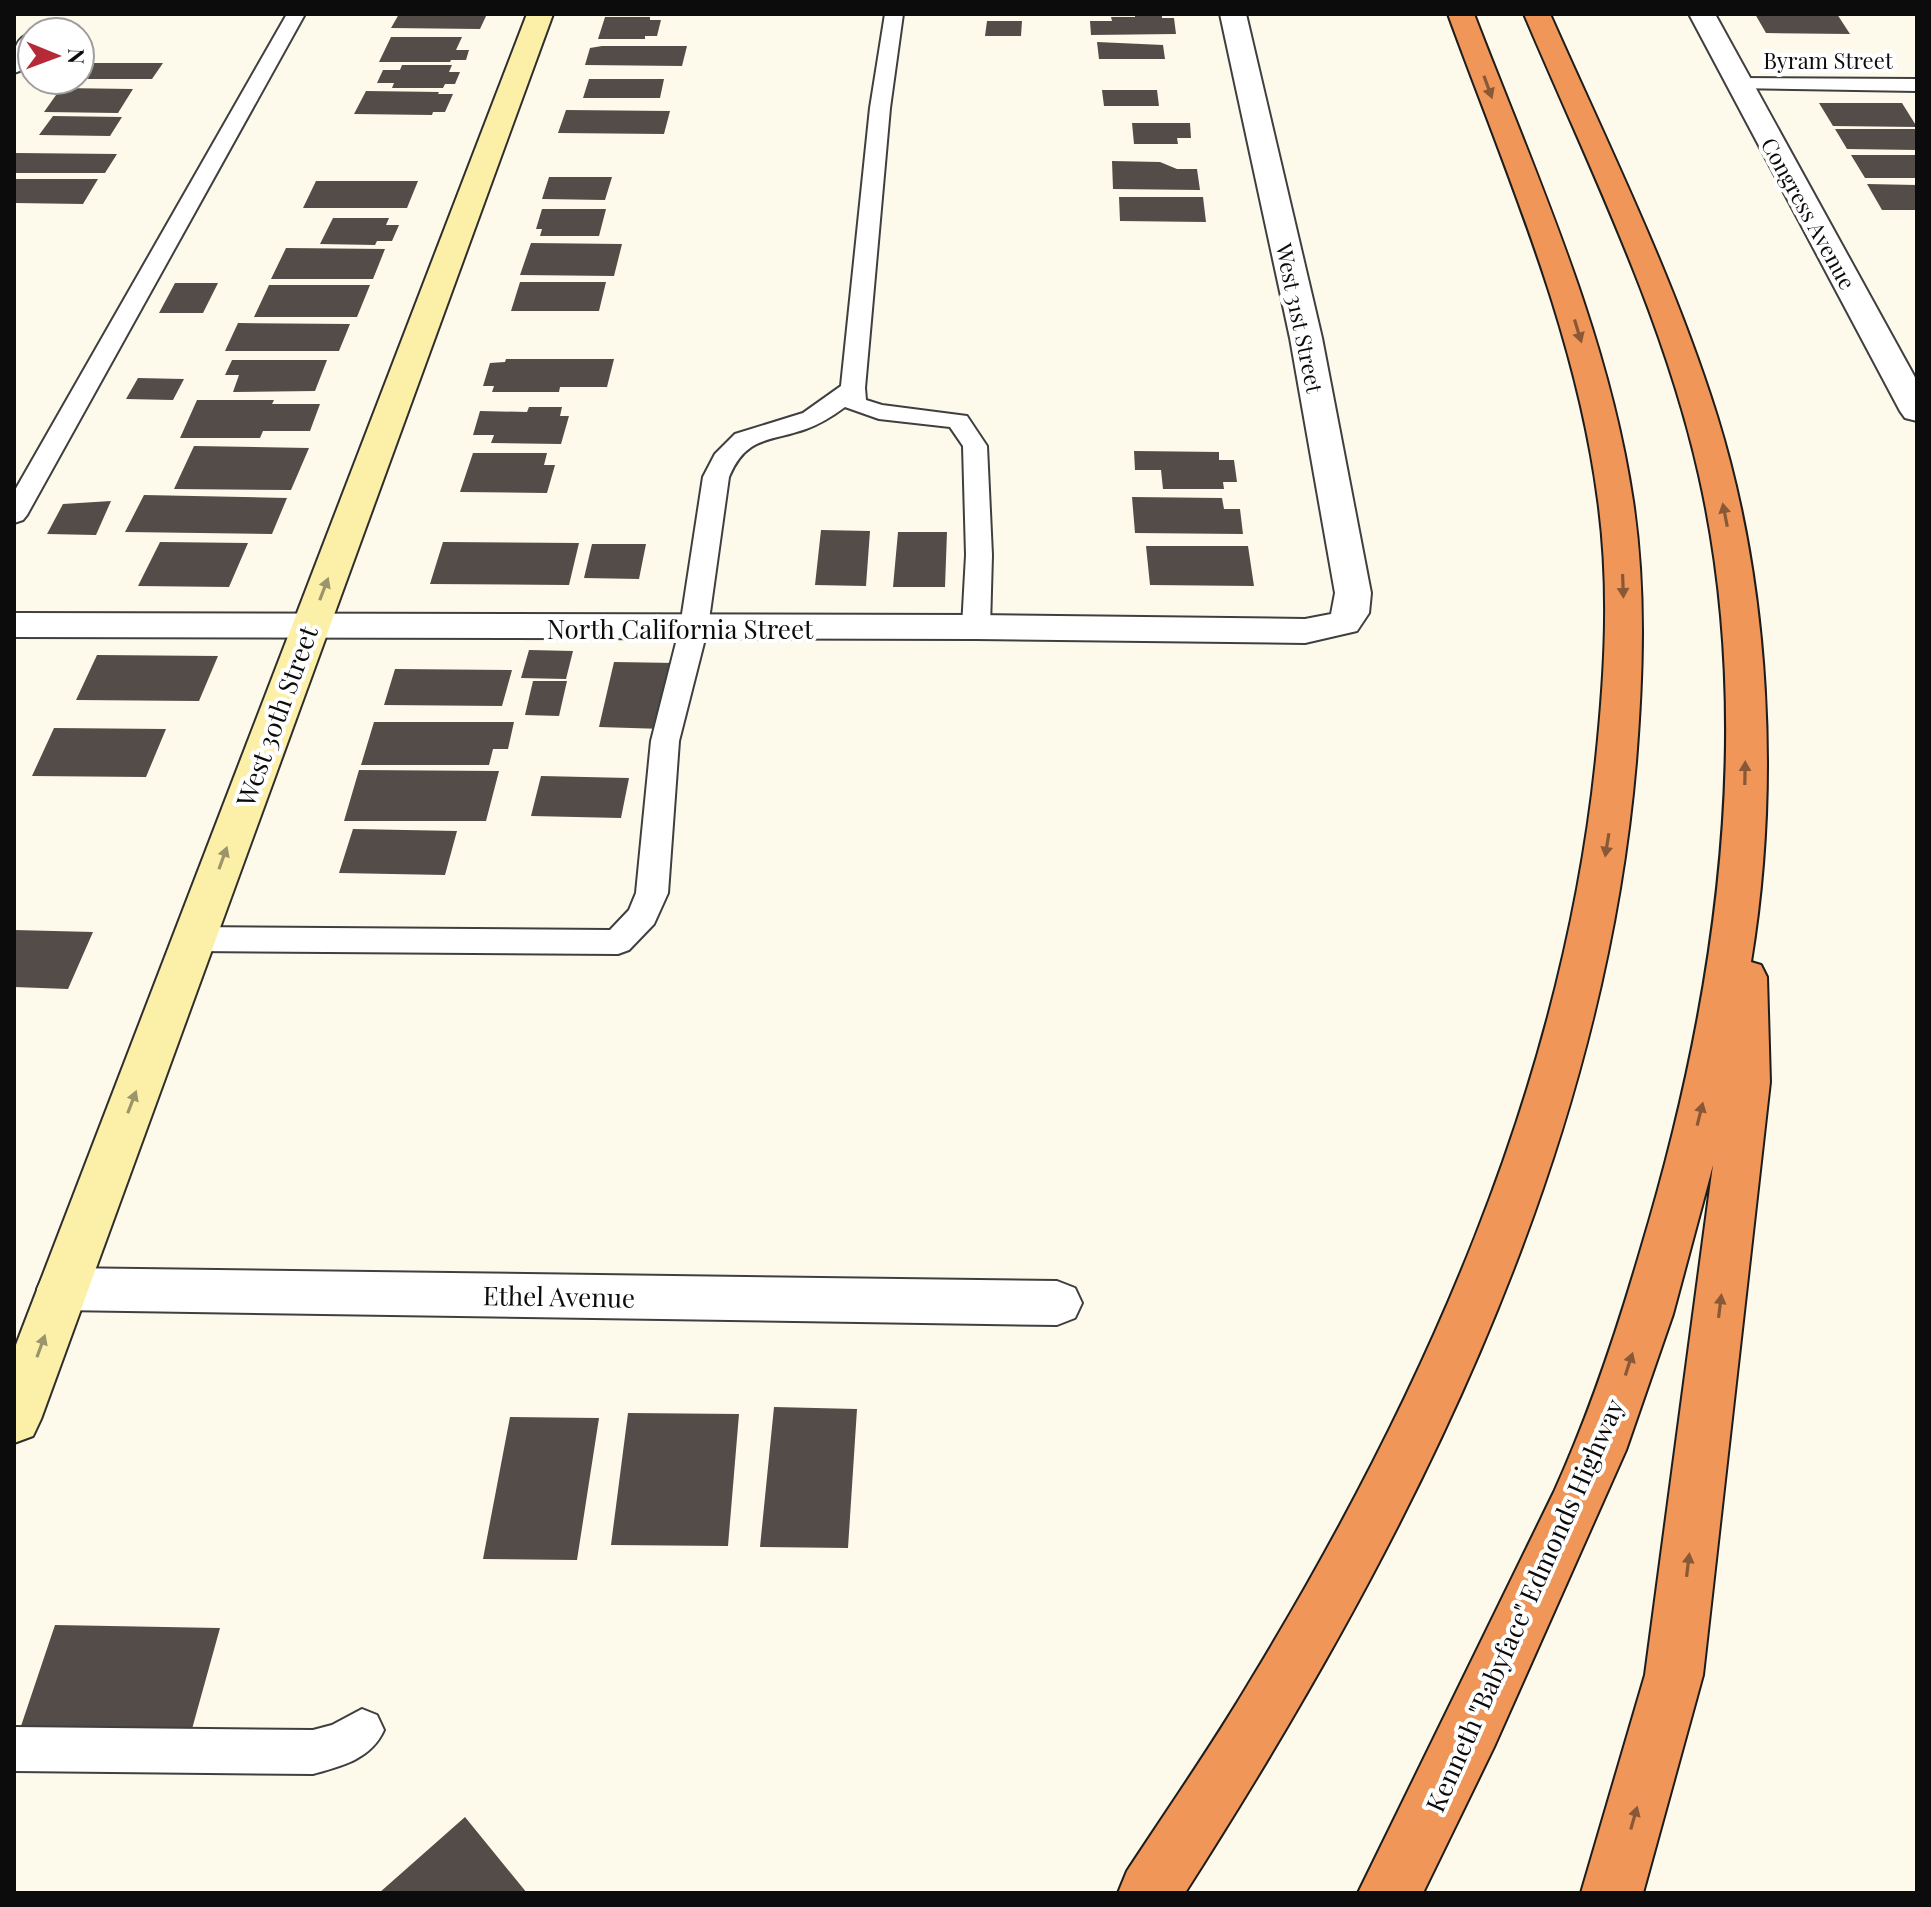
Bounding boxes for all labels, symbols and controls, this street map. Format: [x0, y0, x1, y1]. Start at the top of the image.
north arrow [16, 16, 96, 96]
street label: Byram Street [1763, 45, 1894, 75]
text: N [62, 48, 92, 65]
one-way arrow [1482, 75, 1494, 99]
street label: Congress Avenue [1755, 132, 1863, 294]
street label: West 31st Street [1269, 240, 1331, 397]
one-way arrow [1572, 320, 1584, 344]
one-way arrow [1718, 502, 1730, 527]
one-way arrow [1616, 574, 1629, 599]
one-way arrow [318, 577, 330, 601]
street label: North California Street [547, 611, 814, 646]
street label: West 30th Street [227, 620, 325, 812]
one-way arrow [1738, 760, 1751, 785]
one-way arrow [1601, 833, 1613, 858]
one-way arrow [217, 846, 230, 870]
one-way arrow [126, 1090, 139, 1114]
one-way arrow [1694, 1101, 1707, 1126]
street label: Ethel Avenue [483, 1277, 635, 1315]
one-way arrow [1713, 1294, 1726, 1319]
one-way arrow [35, 1333, 48, 1357]
one-way arrow [1623, 1351, 1636, 1375]
street label: Kenneth "Babyface" Edmonds Highway [1417, 1393, 1631, 1817]
one-way arrow [1682, 1552, 1695, 1577]
one-way arrow [1628, 1806, 1641, 1830]

